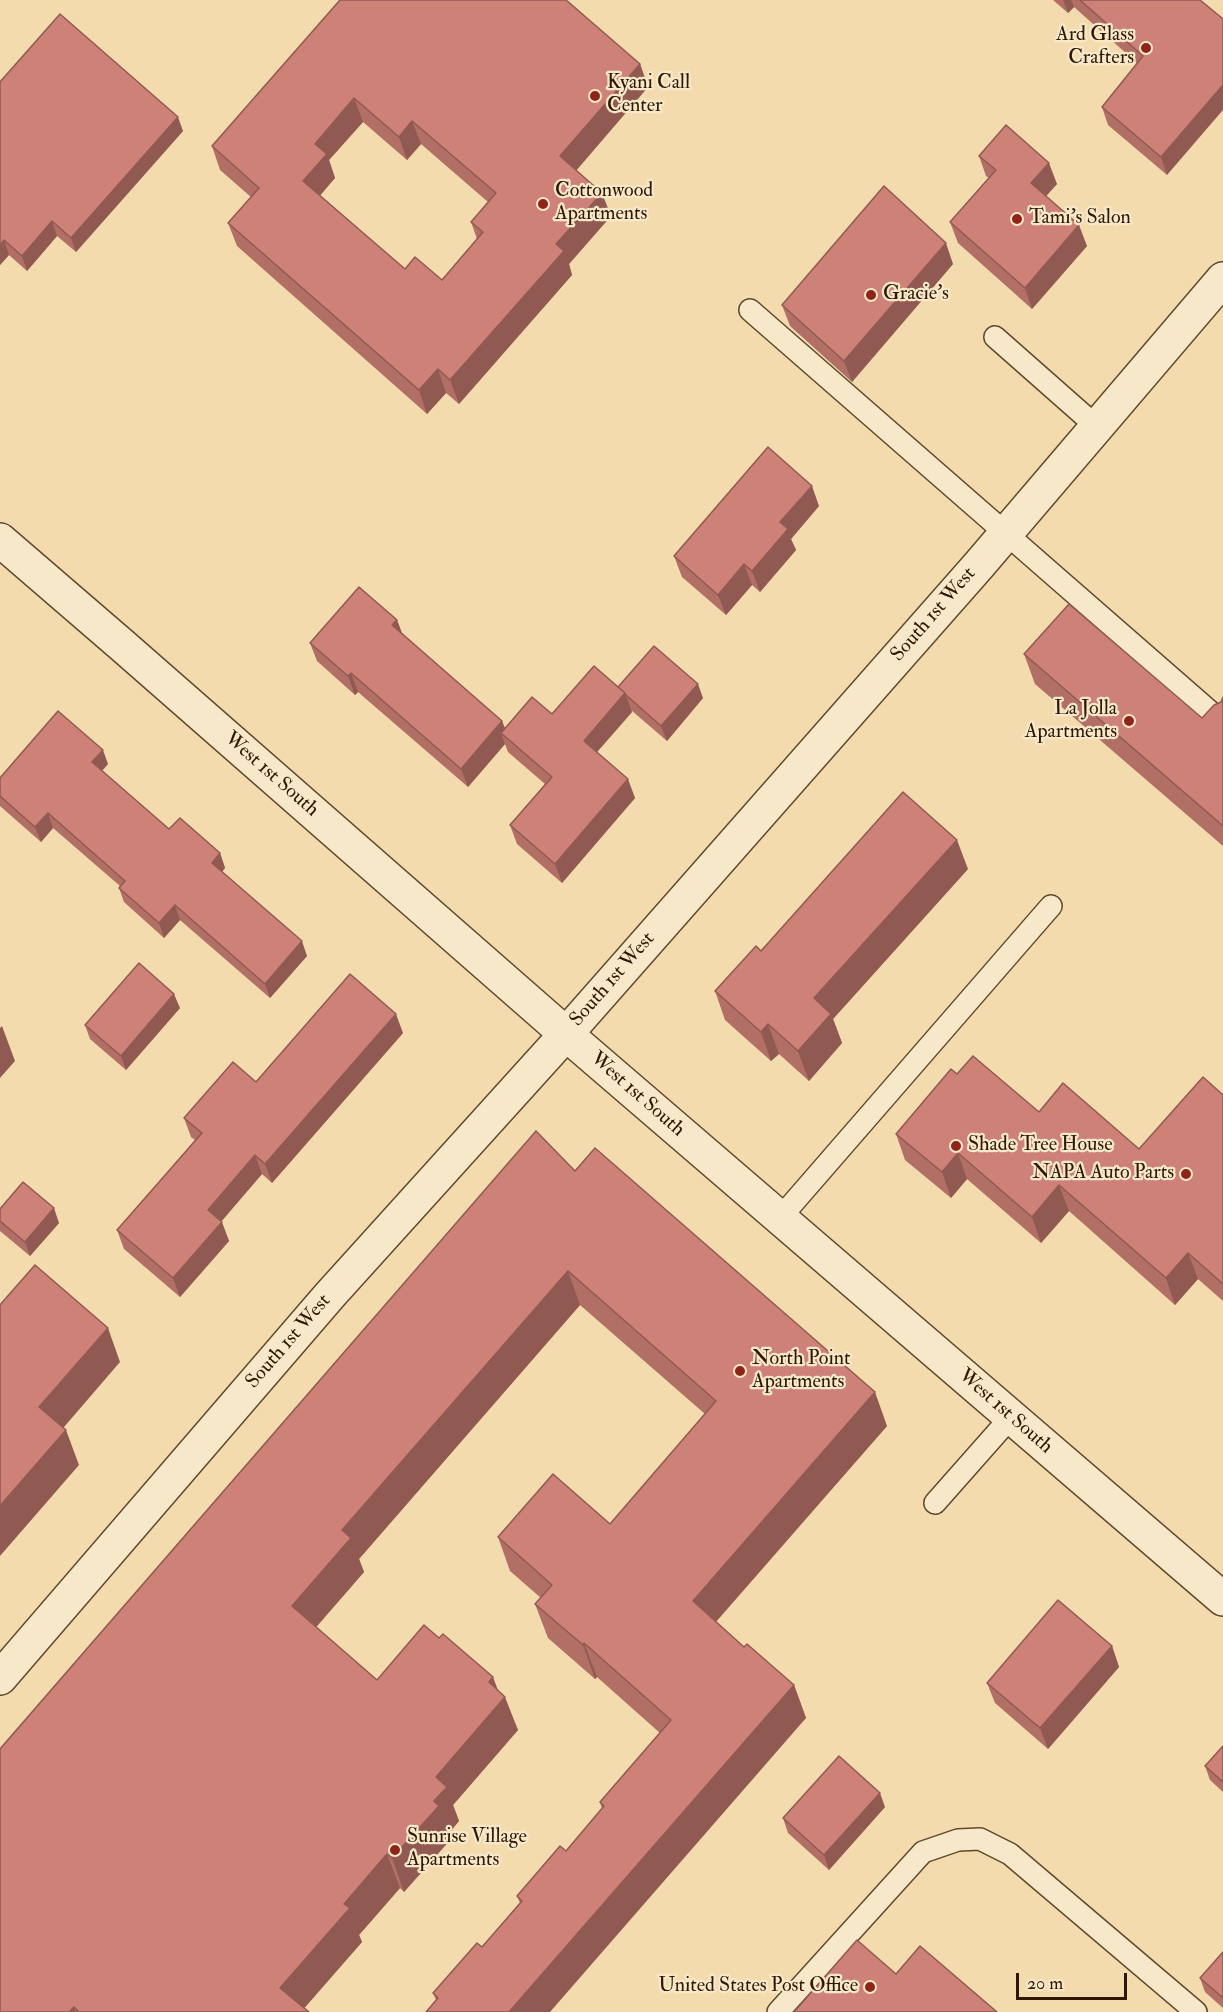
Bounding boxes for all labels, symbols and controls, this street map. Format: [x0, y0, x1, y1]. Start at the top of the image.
place label: Ard Glass Crafters [1056, 24, 1134, 71]
marker: Ard Glass Crafters [1139, 41, 1153, 55]
place label: Kyani Call Center [607, 72, 690, 119]
marker: Kyani Call Center [588, 89, 602, 103]
place label: Cottonwood Apartments [555, 180, 653, 227]
marker: Cottonwood Apartments [536, 197, 550, 211]
place label: Tami's Salon [1029, 207, 1131, 231]
marker: Tami's Salon [1010, 212, 1024, 226]
place label: Gracie's [883, 283, 949, 307]
marker: Gracie's [864, 288, 878, 302]
street label: South 1st West [887, 563, 981, 667]
place label: La Jolla Apartments [1025, 698, 1117, 745]
marker: La Jolla Apartments [1122, 714, 1136, 728]
street label: West 1st South [219, 728, 323, 822]
street label: South 1st West [566, 928, 660, 1032]
street label: West 1st South [585, 1048, 689, 1142]
place label: Shade Tree House [968, 1134, 1113, 1158]
marker: Shade Tree House [949, 1139, 963, 1153]
place label: NAPA Auto Parts [1032, 1162, 1174, 1186]
marker: NAPA Auto Parts [1179, 1167, 1193, 1181]
street label: South 1st West [242, 1290, 336, 1394]
place label: North Point Apartments [752, 1348, 850, 1395]
marker: North Point Apartments [733, 1364, 747, 1378]
street label: West 1st South [953, 1365, 1057, 1459]
place label: Sunrise Village Apartments [407, 1826, 527, 1873]
marker: Sunrise Village Apartments [388, 1843, 402, 1857]
scale bar [1019, 1961, 1130, 1999]
text: 20 m [1027, 1972, 1063, 1995]
place label: United States Post Office [658, 1975, 858, 1999]
marker: United States Post Office [863, 1980, 877, 1994]

